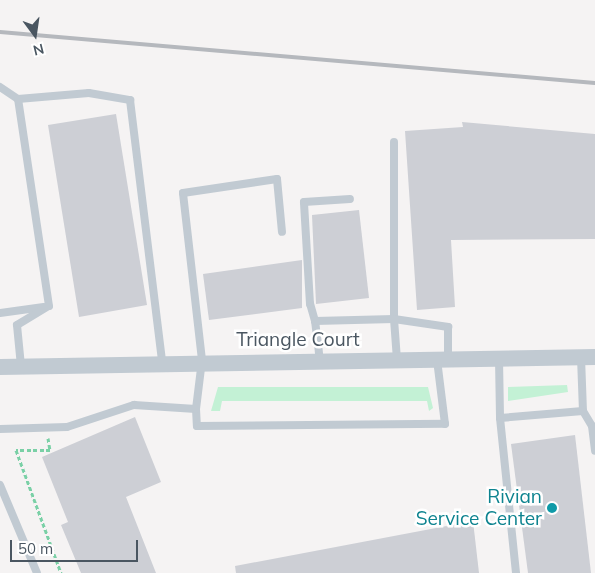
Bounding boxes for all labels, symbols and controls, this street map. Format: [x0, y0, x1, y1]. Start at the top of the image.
north arrow [10, 10, 60, 60]
text: N [31, 40, 46, 60]
street label: Triangle Court [236, 329, 360, 351]
place label: Rivian Service Center [416, 486, 542, 530]
marker: Rivian Service Center [546, 502, 558, 514]
scale bar [12, 530, 140, 562]
text: 50 m [18, 539, 53, 558]

